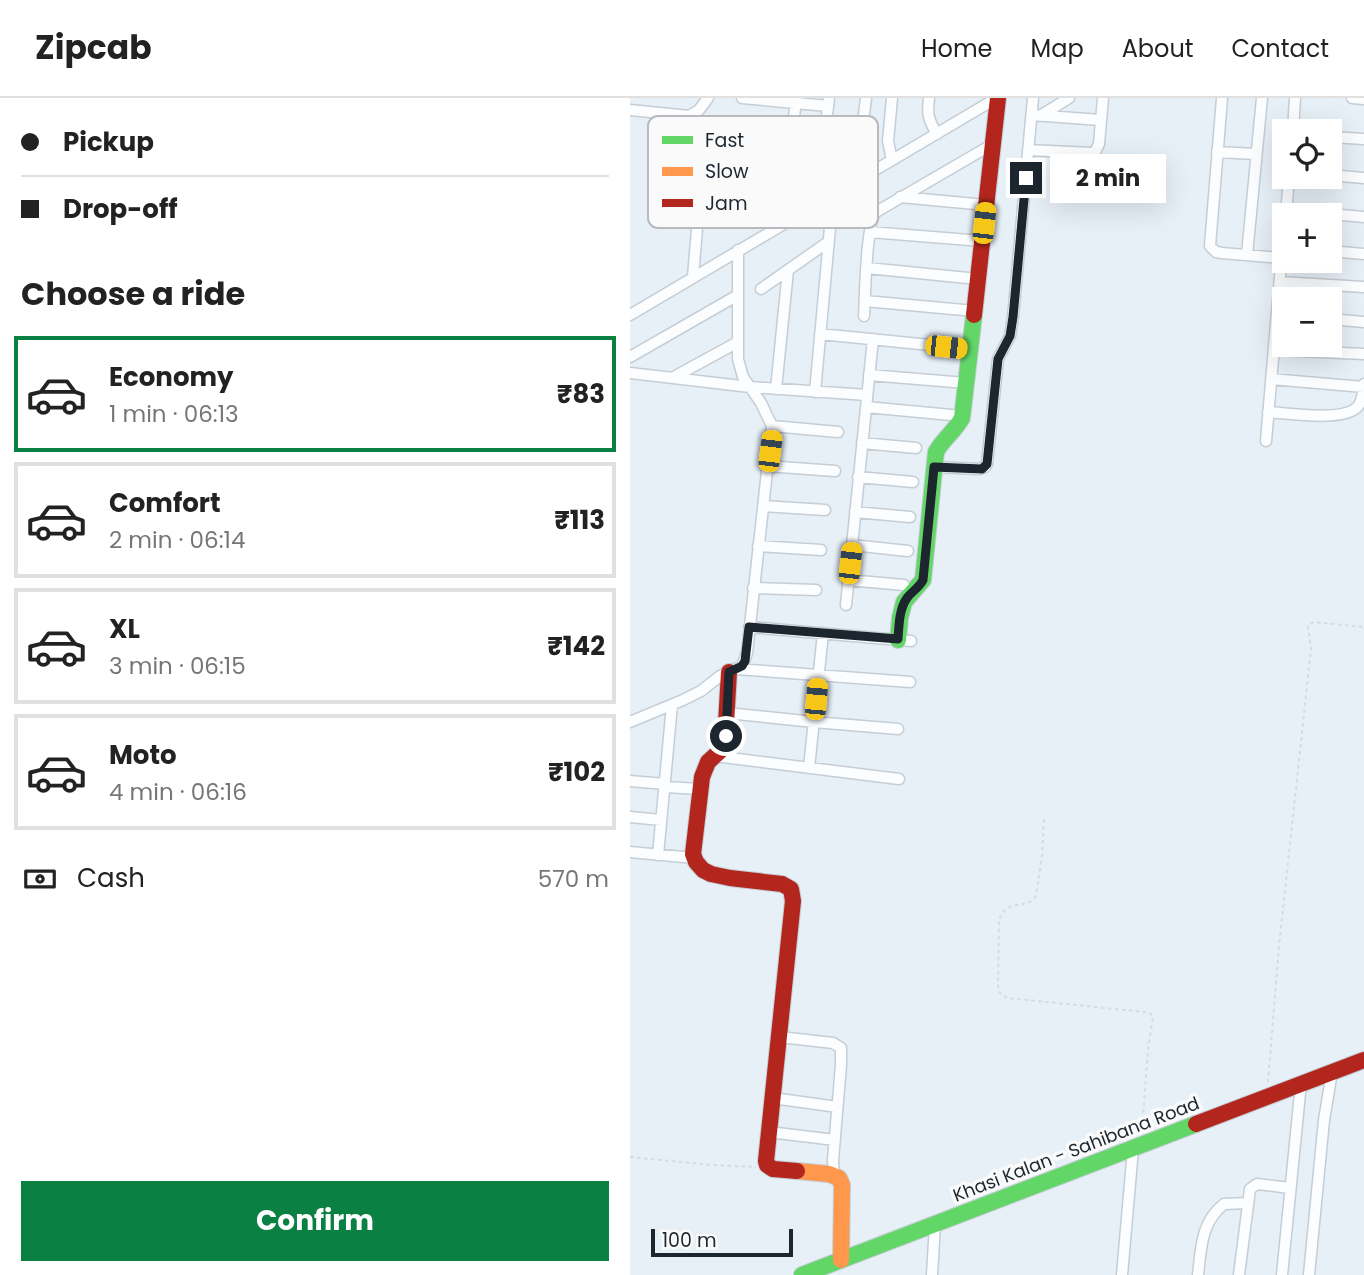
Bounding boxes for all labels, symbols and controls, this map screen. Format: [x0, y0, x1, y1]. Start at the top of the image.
text: Zipcab [35, 24, 152, 71]
text: Home [921, 32, 993, 65]
text: Map [1031, 32, 1084, 65]
text: About [1122, 32, 1193, 65]
text: Contact [1231, 32, 1329, 65]
legend [648, 116, 878, 228]
map controls [1272, 119, 1342, 357]
button: locate [1272, 119, 1342, 189]
text: Pickup [63, 124, 154, 160]
text: Fast [705, 127, 744, 154]
callout: 2 min [1050, 154, 1166, 202]
text: Slow [705, 158, 749, 185]
route end [1010, 162, 1042, 194]
text: 2 min [1076, 162, 1140, 194]
text: Jam [705, 190, 747, 217]
text: Drop-off [63, 191, 178, 227]
car [972, 201, 997, 245]
button: + [1272, 203, 1342, 273]
text: Choose a ride [21, 271, 245, 316]
button: − [1272, 287, 1342, 357]
car [925, 334, 968, 360]
text: Economy [109, 359, 233, 395]
icon: car [25, 363, 88, 426]
text: ₹83 [557, 376, 605, 412]
text: 1 min · 06:13 [109, 398, 239, 430]
car [758, 429, 783, 473]
text: Comfort [109, 485, 221, 521]
icon: car [25, 489, 88, 552]
text: ₹113 [554, 502, 605, 538]
text: 2 min · 06:14 [109, 524, 245, 556]
car [838, 541, 863, 585]
text: XL [109, 611, 140, 647]
icon: car [25, 615, 88, 678]
text: ₹142 [547, 628, 605, 664]
text: 3 min · 06:15 [109, 650, 246, 682]
car [804, 677, 829, 721]
route start [710, 720, 742, 752]
text: Moto [109, 737, 177, 773]
icon: car [25, 741, 88, 804]
text: ₹102 [548, 754, 605, 790]
text: 4 min · 06:16 [109, 776, 247, 808]
icon: cash [21, 860, 59, 898]
text: Cash [77, 860, 145, 896]
text: 570 m [538, 863, 609, 895]
street label: Khasi Kalan - Sahibana Road [949, 1090, 1203, 1208]
button: Confirm [21, 1181, 609, 1261]
scale bar [651, 1226, 793, 1258]
text: 100 m [662, 1227, 717, 1254]

